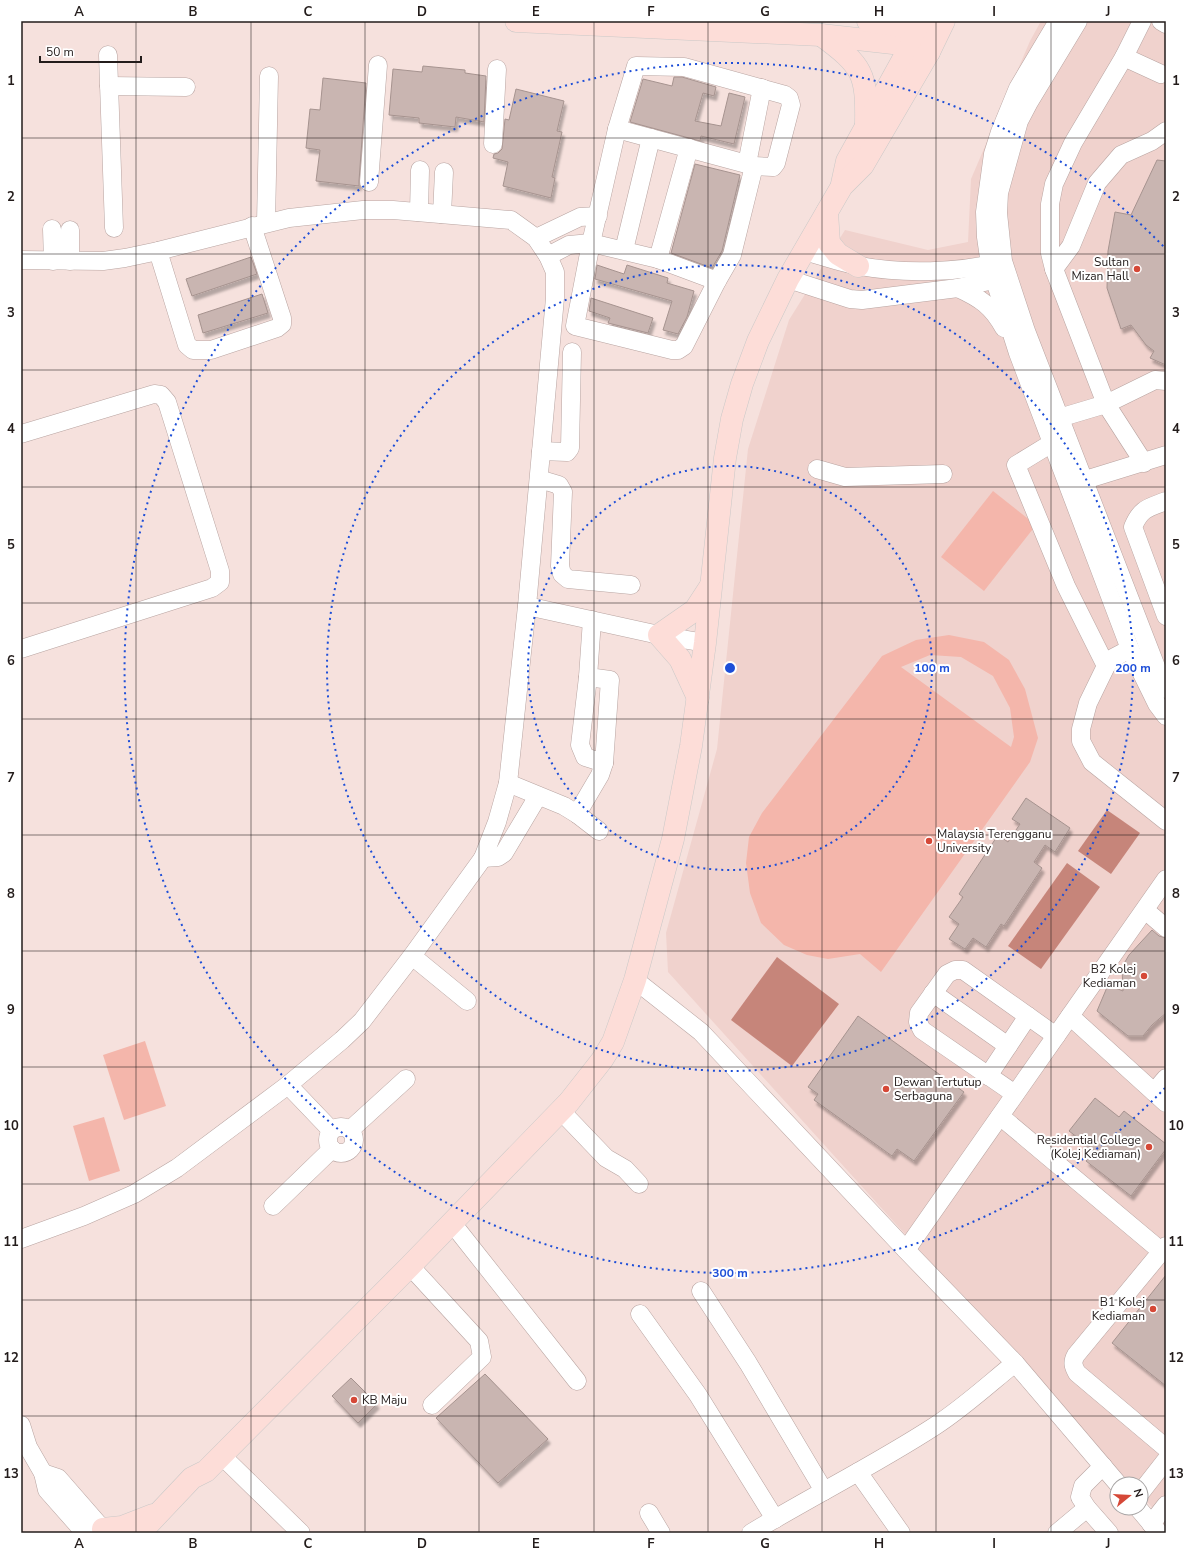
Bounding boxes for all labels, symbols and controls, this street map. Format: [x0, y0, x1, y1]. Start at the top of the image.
text: A [74, 3, 84, 21]
text: B [189, 3, 198, 21]
text: C [304, 3, 313, 21]
text: D [417, 3, 427, 21]
text: E [532, 3, 540, 21]
text: F [647, 3, 655, 21]
text: G [760, 3, 770, 21]
text: H [874, 3, 884, 21]
text: I [992, 3, 996, 21]
text: J [1105, 3, 1110, 21]
scale bar [40, 38, 141, 64]
text: 50 m [46, 44, 74, 60]
text: 1 [7, 72, 15, 90]
text: 1 [1172, 72, 1180, 90]
text: 2 [7, 188, 15, 206]
text: 2 [1172, 188, 1180, 206]
place label: Sultan Mizan Hall [1072, 254, 1129, 284]
marker: Sultan Mizan Hall [1132, 264, 1142, 274]
text: 3 [7, 304, 15, 322]
text: 3 [1172, 304, 1180, 322]
text: 4 [7, 420, 15, 438]
text: 4 [1172, 420, 1180, 438]
text: 5 [7, 536, 15, 554]
text: 5 [1172, 536, 1180, 554]
text: 6 [7, 652, 15, 670]
text: 6 [1172, 652, 1180, 670]
text: 100 m [914, 660, 950, 676]
text: 200 m [1115, 660, 1151, 676]
centre of rings [723, 661, 737, 675]
text: 7 [7, 769, 15, 787]
text: 7 [1172, 769, 1180, 787]
place label: Malaysia Terengganu University [937, 826, 1052, 856]
marker: Malaysia Terengganu University [924, 836, 934, 846]
text: 8 [7, 885, 15, 903]
text: 8 [1172, 885, 1180, 903]
place label: B2 Kolej Kediaman [1083, 961, 1136, 991]
marker: B2 Kolej Kediaman [1139, 971, 1149, 981]
text: 9 [7, 1001, 15, 1019]
text: 9 [1172, 1001, 1180, 1019]
place label: Dewan Tertutup Serbaguna [894, 1074, 982, 1104]
marker: Dewan Tertutup Serbaguna [881, 1084, 891, 1094]
text: 10 [3, 1117, 19, 1135]
text: 10 [1168, 1117, 1184, 1135]
place label: Residential College (Kolej Kediaman) [1037, 1132, 1141, 1162]
marker: Residential College (Kolej Kediaman) [1144, 1142, 1154, 1152]
text: 11 [3, 1233, 19, 1251]
text: 11 [1168, 1233, 1184, 1251]
text: 300 m [712, 1265, 748, 1281]
place label: B1 Kolej Kediaman [1092, 1294, 1145, 1324]
marker: B1 Kolej Kediaman [1148, 1304, 1158, 1314]
text: 12 [3, 1349, 19, 1367]
text: 12 [1168, 1349, 1184, 1367]
place label: KB Maju [362, 1392, 407, 1408]
marker: KB Maju [349, 1395, 359, 1405]
text: 13 [3, 1465, 19, 1483]
text: 13 [1168, 1465, 1184, 1483]
north arrow [1109, 1476, 1149, 1516]
text: N [1130, 1487, 1146, 1499]
text: A [74, 1535, 84, 1553]
text: B [189, 1535, 198, 1553]
text: C [304, 1535, 313, 1553]
text: D [417, 1535, 427, 1553]
text: E [532, 1535, 540, 1553]
text: F [647, 1535, 655, 1553]
text: G [760, 1535, 770, 1553]
text: H [874, 1535, 884, 1553]
text: I [992, 1535, 996, 1553]
text: J [1105, 1535, 1110, 1553]

